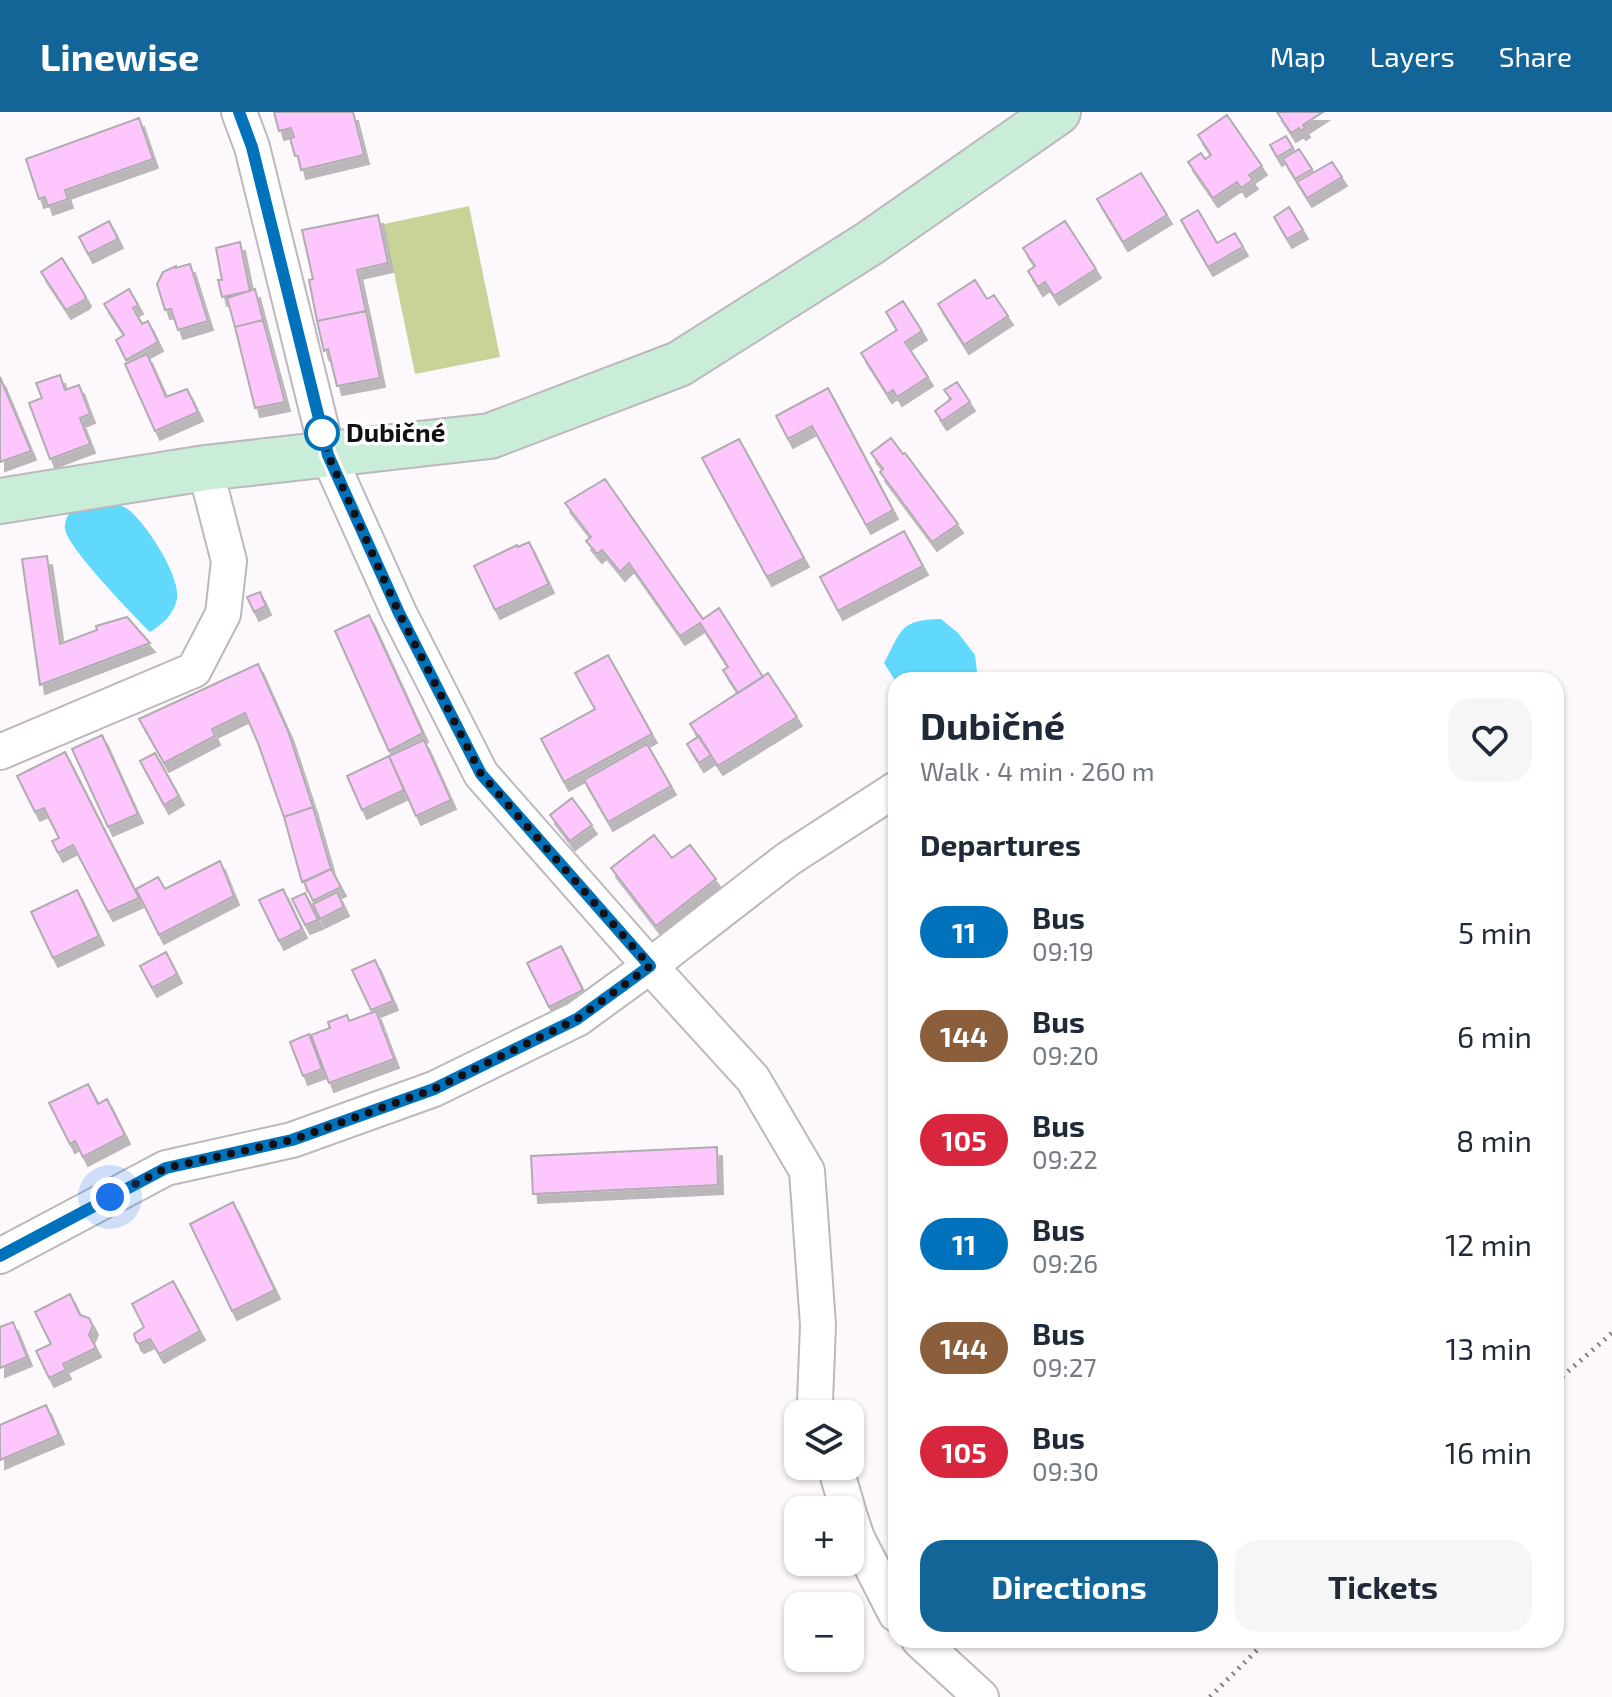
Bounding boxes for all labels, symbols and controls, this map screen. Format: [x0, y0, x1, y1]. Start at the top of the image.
text: Linewise [40, 33, 199, 79]
text: Map [1270, 39, 1326, 73]
text: Layers [1370, 39, 1455, 73]
text: Share [1499, 39, 1572, 73]
marker: Dubičné [305, 416, 339, 450]
place label: Dubičné [346, 416, 445, 447]
button: heart [1448, 698, 1532, 782]
text: Dubičné [920, 702, 1065, 748]
text: Walk · 4 min · 260 m [920, 755, 1155, 786]
text: Departures [920, 826, 1081, 862]
text: Bus [1032, 899, 1085, 935]
text: 5 min [1458, 914, 1532, 950]
text: 11 [952, 915, 976, 949]
text: 09:19 [1032, 935, 1094, 966]
text: Bus [1032, 1003, 1085, 1039]
text: 6 min [1457, 1018, 1532, 1054]
text: 144 [940, 1019, 988, 1053]
text: 09:20 [1032, 1039, 1099, 1070]
text: Bus [1032, 1107, 1085, 1143]
text: 8 min [1456, 1122, 1532, 1158]
text: 105 [941, 1123, 987, 1157]
text: 09:22 [1032, 1143, 1098, 1174]
your location [90, 1177, 130, 1217]
text: Bus [1032, 1211, 1085, 1247]
text: 12 min [1445, 1226, 1532, 1262]
text: 11 [952, 1227, 976, 1261]
text: 09:26 [1032, 1247, 1098, 1278]
text: Bus [1032, 1315, 1085, 1351]
text: 13 min [1446, 1330, 1532, 1366]
text: 144 [940, 1331, 988, 1365]
text: 09:27 [1032, 1351, 1097, 1382]
map controls [784, 1400, 864, 1672]
button: layers [784, 1400, 864, 1480]
text: Bus [1032, 1419, 1085, 1455]
text: 16 min [1445, 1434, 1532, 1470]
text: 105 [941, 1435, 987, 1469]
text: 09:30 [1032, 1455, 1099, 1486]
button: + [784, 1496, 864, 1576]
button: Directions [920, 1540, 1218, 1632]
button: Tickets [1234, 1540, 1532, 1632]
button: − [784, 1592, 864, 1672]

